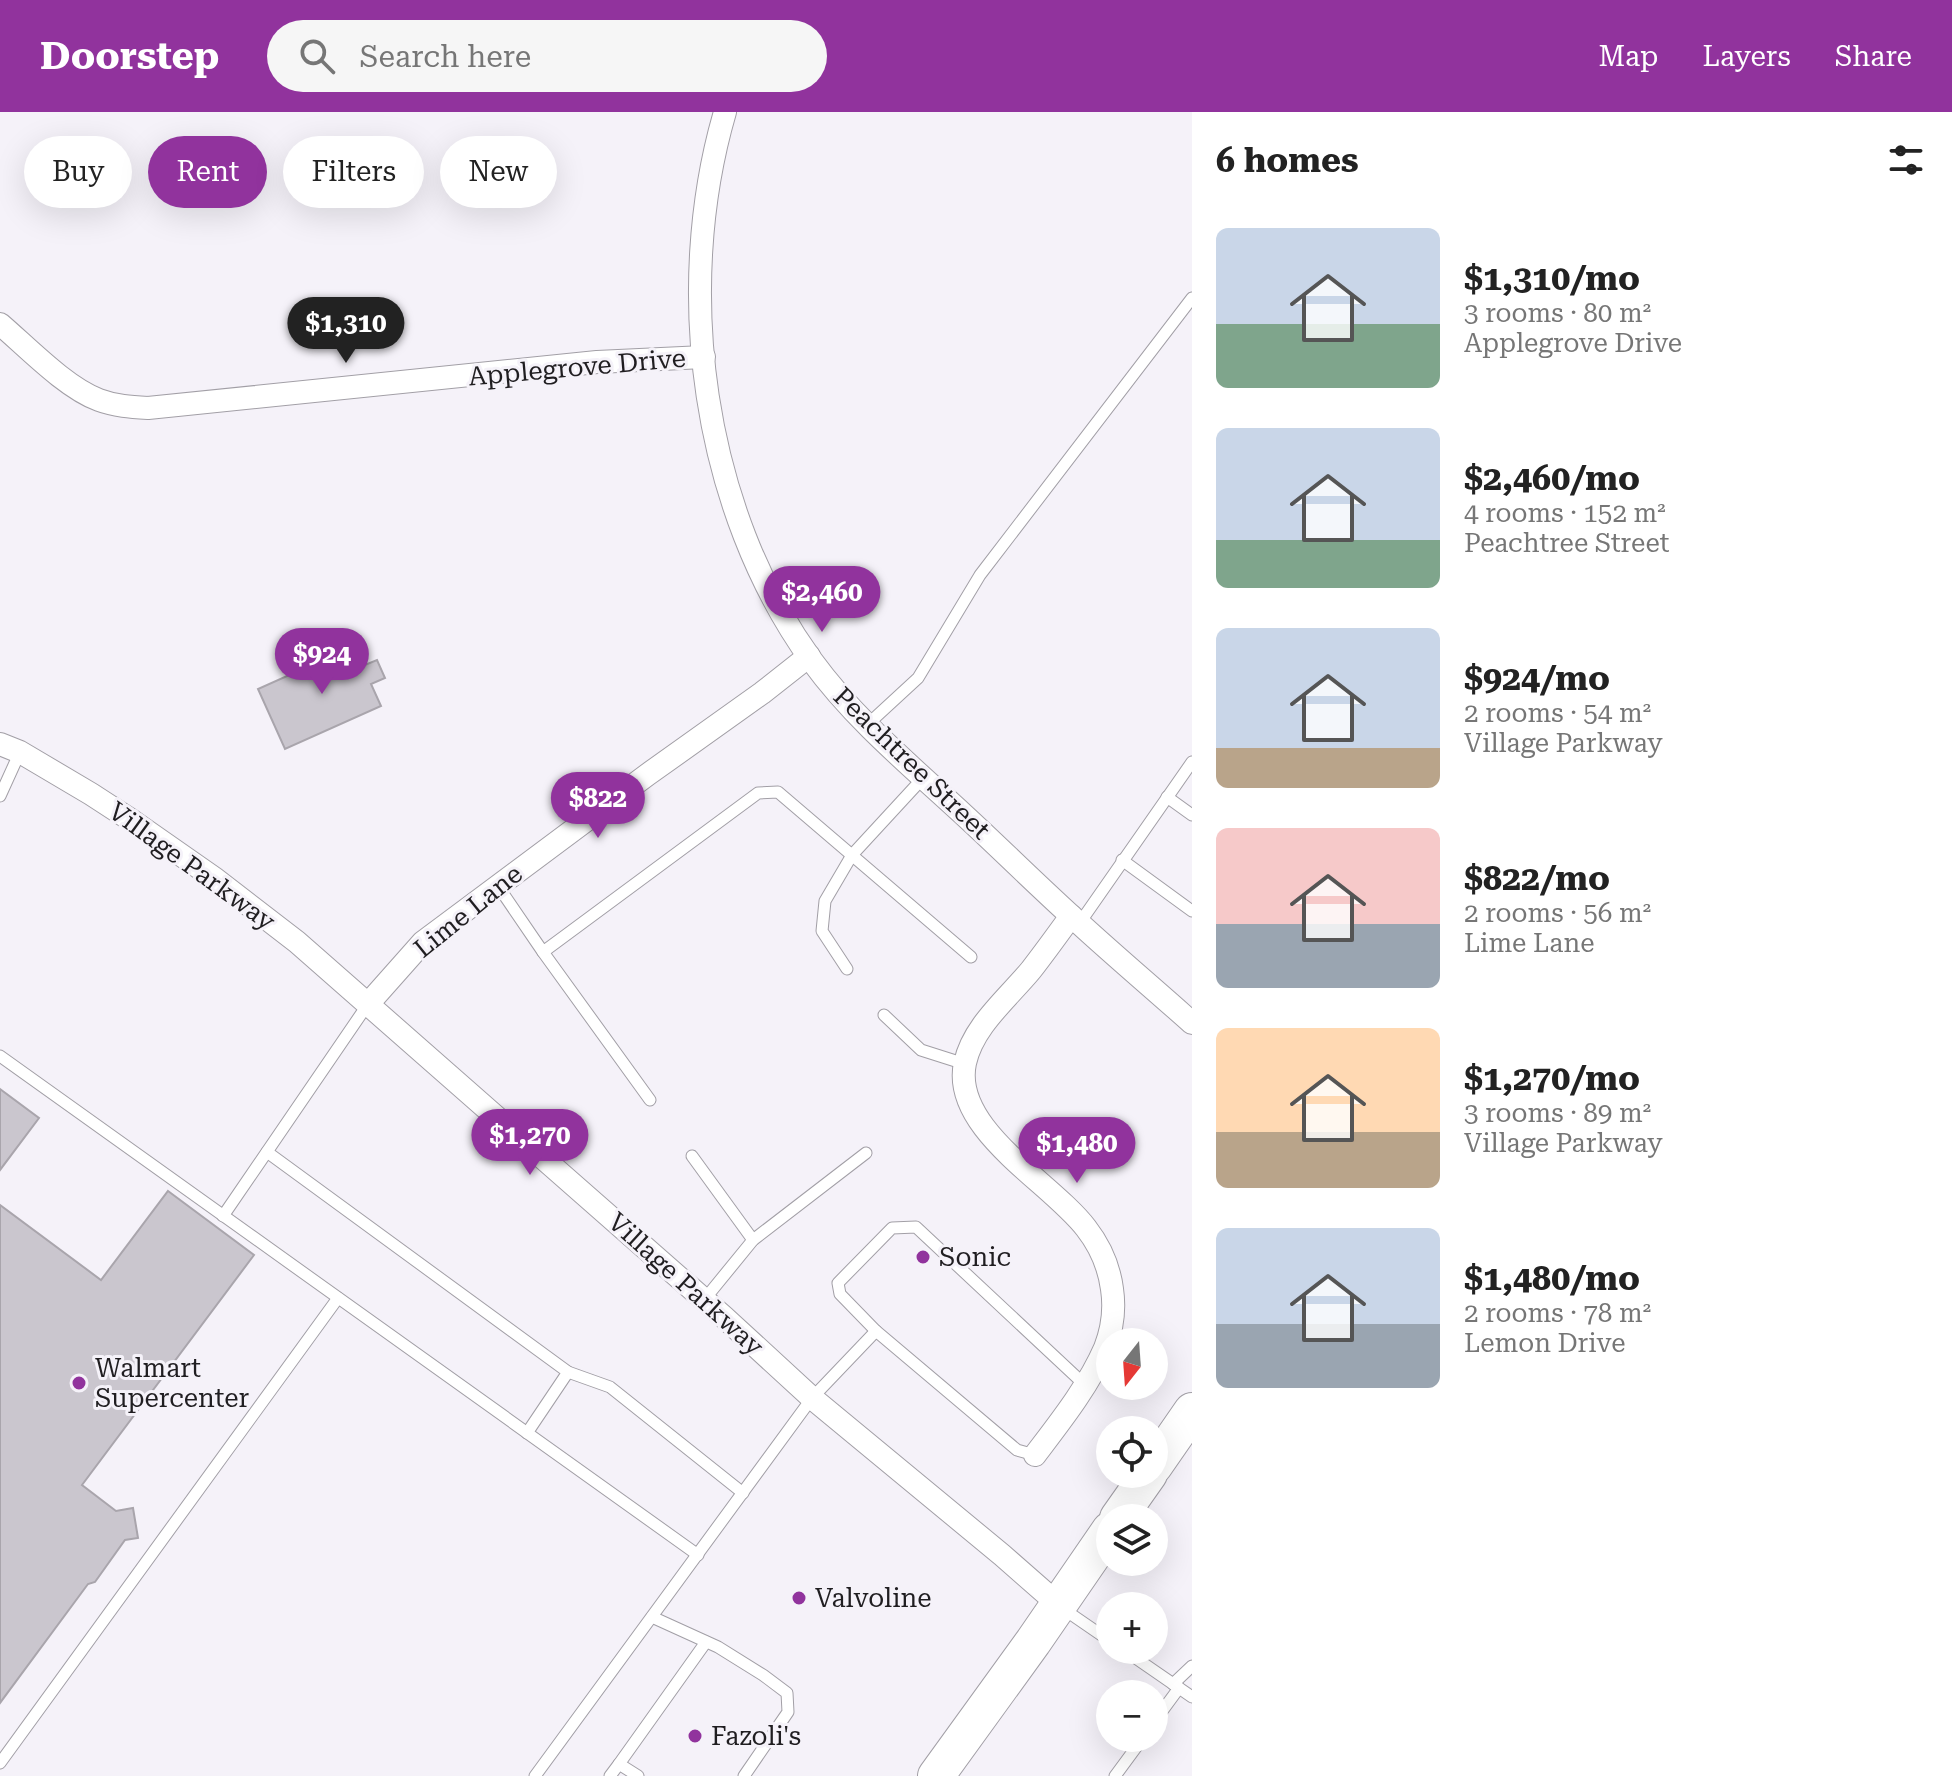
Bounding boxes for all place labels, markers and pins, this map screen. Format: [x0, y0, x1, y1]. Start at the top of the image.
pin: $1,310 [281, 297, 411, 365]
pin: $2,460 [757, 566, 887, 634]
pin: $924 [275, 628, 369, 696]
pin: $822 [551, 772, 645, 840]
pin: $1,270 [465, 1109, 595, 1177]
pin: $1,480 [1012, 1117, 1142, 1185]
place label: Sonic [939, 1242, 1011, 1272]
marker: Sonic [914, 1248, 932, 1266]
place label: Walmart Supercenter [95, 1353, 249, 1413]
marker: Walmart Supercenter [70, 1374, 88, 1392]
place label: Valvoline [815, 1583, 931, 1613]
marker: Valvoline [790, 1589, 808, 1607]
place label: Fazoli's [711, 1721, 801, 1751]
marker: Fazoli's [686, 1727, 704, 1745]

